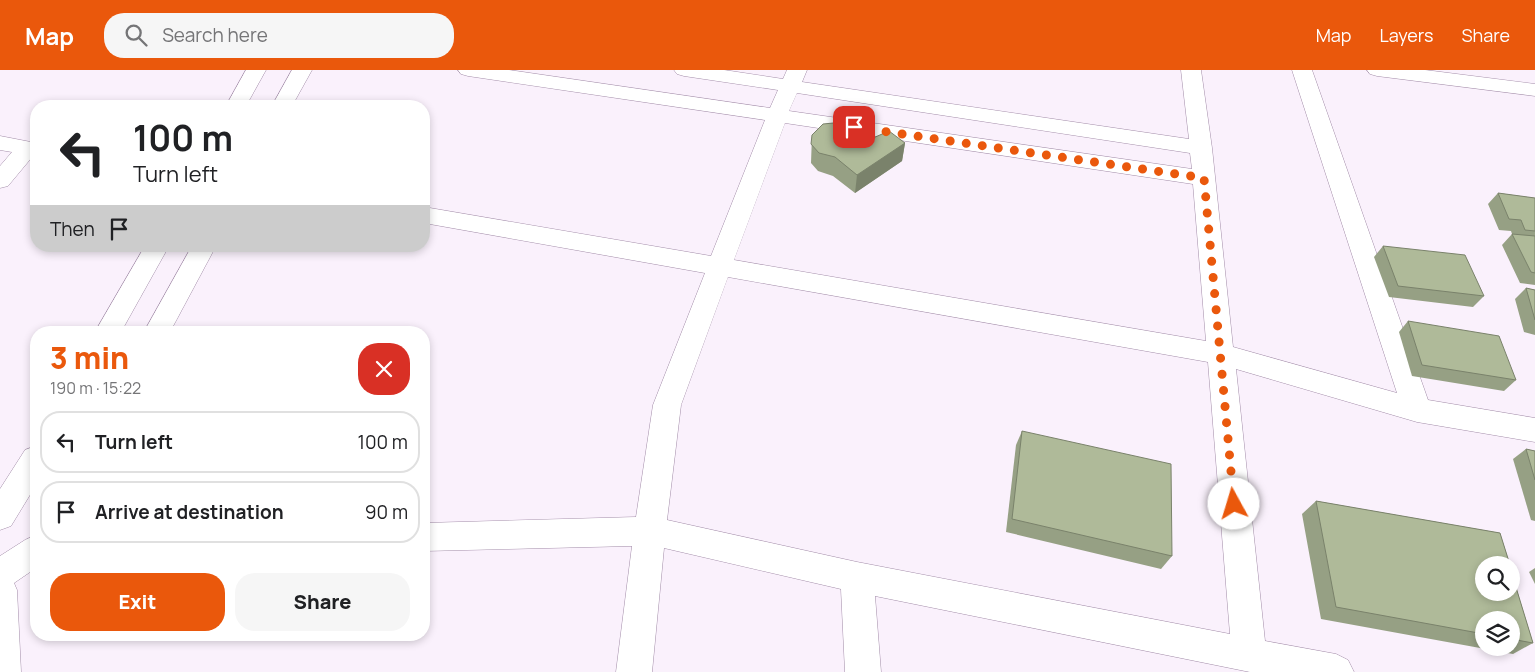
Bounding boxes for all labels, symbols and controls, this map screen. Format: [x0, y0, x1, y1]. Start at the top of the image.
search box [104, 13, 454, 58]
text: Map [25, 19, 74, 52]
icon: search [122, 21, 150, 49]
text: Search here [162, 22, 268, 48]
text: Map [1316, 23, 1351, 47]
text: Layers [1379, 23, 1433, 47]
text: Share [1461, 23, 1510, 47]
pin [833, 106, 875, 148]
icon: arrive [840, 113, 868, 141]
text: 100 m [133, 114, 233, 162]
icon: left [50, 120, 115, 185]
text: Turn left [133, 159, 218, 189]
icon: arrive [105, 215, 133, 243]
text: Then [50, 216, 95, 242]
text: 3 min [50, 337, 129, 378]
button: close [358, 343, 410, 395]
text: 190 m · 15:22 [50, 377, 141, 399]
icon: left [52, 428, 80, 456]
text: Turn left [95, 429, 173, 455]
text: 100 m [357, 429, 408, 455]
position arrow [1207, 477, 1259, 529]
icon: arrive [52, 498, 80, 526]
text: Arrive at destination [95, 499, 284, 525]
text: 90 m [365, 499, 408, 525]
map controls [1475, 556, 1520, 656]
button: search [1475, 556, 1520, 601]
button: Exit [50, 573, 225, 631]
button: Share [235, 573, 410, 631]
button: layers [1475, 611, 1520, 656]

